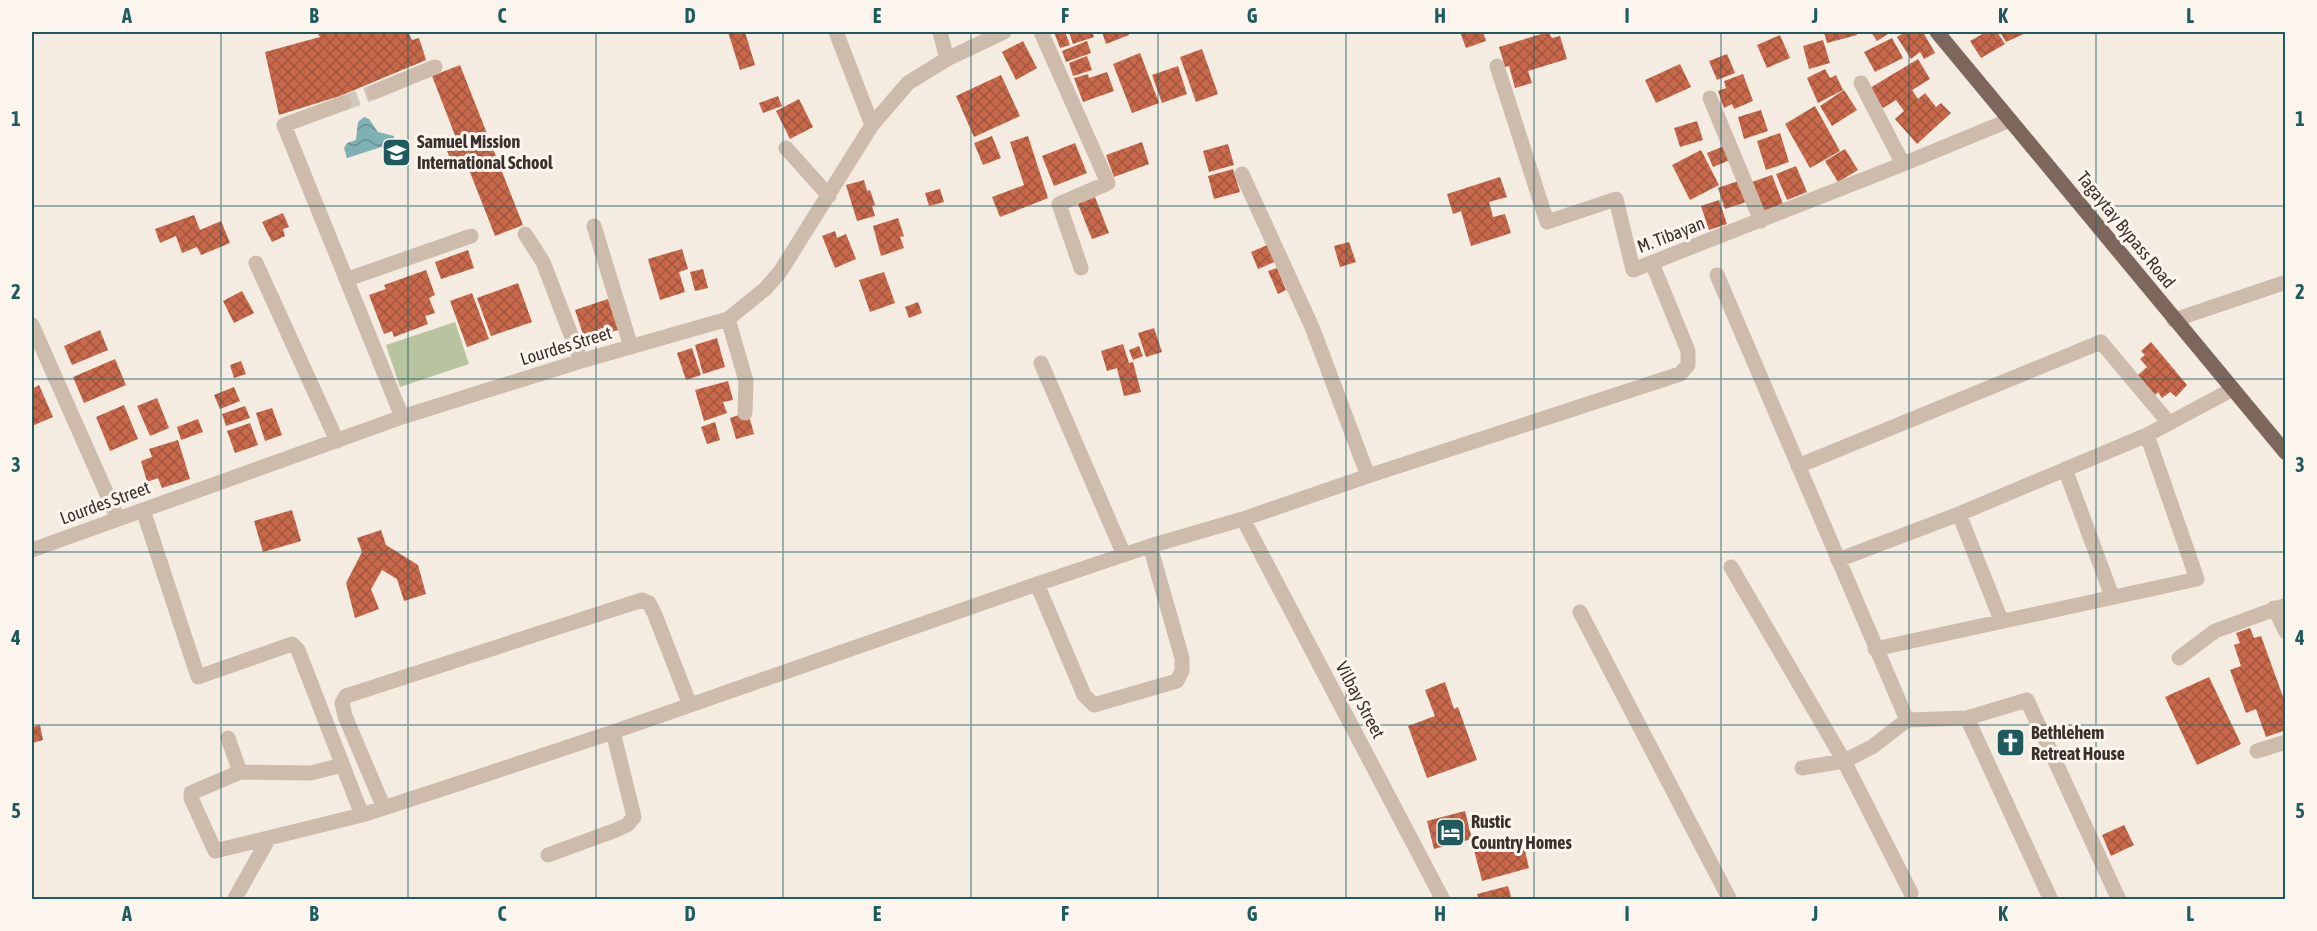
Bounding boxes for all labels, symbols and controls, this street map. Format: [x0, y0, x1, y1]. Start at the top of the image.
text: A [121, 4, 132, 27]
text: B [309, 4, 319, 27]
text: C [498, 4, 507, 27]
text: D [684, 4, 696, 27]
text: E [873, 4, 882, 27]
text: F [1061, 4, 1069, 27]
text: G [1247, 4, 1258, 27]
text: H [1434, 4, 1446, 27]
text: I [1624, 4, 1630, 27]
text: J [1811, 4, 1818, 27]
text: K [1998, 4, 2008, 27]
text: L [2186, 4, 2194, 27]
text: 1 [11, 107, 21, 130]
text: 1 [2295, 107, 2305, 130]
place label: Samuel Mission International School [417, 131, 553, 173]
school or university icon: Samuel Mission International School [380, 136, 412, 168]
street label: Tagaytay Bypass Road [2073, 167, 2180, 292]
street label: M. Tibayan [1634, 212, 1708, 257]
text: 2 [11, 280, 21, 303]
text: 2 [2295, 280, 2305, 303]
street label: Lourdes Street [518, 322, 614, 369]
text: 3 [11, 453, 21, 476]
text: 3 [2295, 453, 2305, 476]
street label: Lourdes Street [57, 477, 153, 529]
text: 4 [10, 626, 21, 649]
text: 4 [2294, 626, 2305, 649]
street label: Vilbay Street [1331, 658, 1389, 742]
place label: Bethlehem Retreat House [2031, 722, 2125, 764]
church icon: Bethlehem Retreat House [1994, 727, 2026, 759]
text: 5 [11, 799, 21, 822]
text: 5 [2295, 799, 2305, 822]
place label: Rustic Country Homes [1471, 811, 1572, 853]
hotel icon: Rustic Country Homes [1434, 816, 1466, 848]
text: A [121, 902, 132, 925]
text: B [309, 902, 319, 925]
text: C [498, 902, 507, 925]
text: D [684, 902, 696, 925]
text: E [873, 902, 882, 925]
text: F [1061, 902, 1069, 925]
text: G [1247, 902, 1258, 925]
text: H [1434, 902, 1446, 925]
text: I [1624, 902, 1630, 925]
text: J [1811, 902, 1818, 925]
text: K [1998, 902, 2008, 925]
text: L [2186, 902, 2194, 925]

